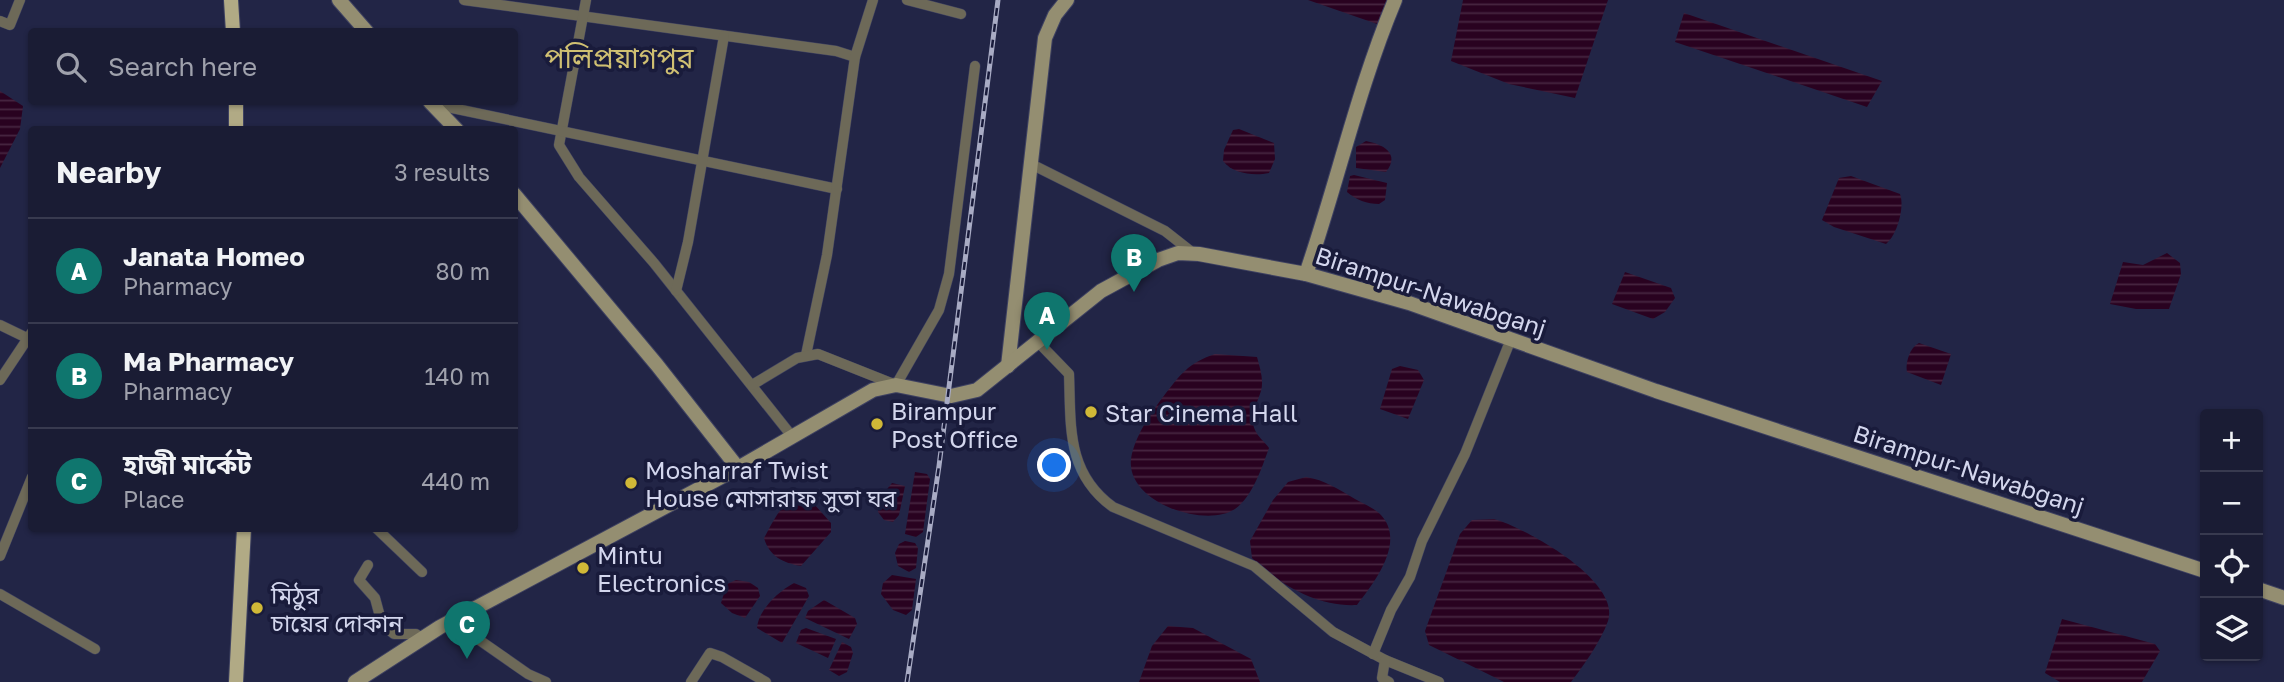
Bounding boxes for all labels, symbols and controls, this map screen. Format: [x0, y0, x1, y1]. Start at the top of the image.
search box [28, 28, 518, 105]
district label: পলিপ্রয়াগপুর [544, 41, 694, 75]
icon: search [52, 48, 90, 86]
text: Search here [108, 51, 257, 82]
text: Nearby [56, 154, 161, 190]
text: 3 results [394, 158, 490, 186]
pin: B [1111, 234, 1157, 292]
street label: Birampur-Nawabganj [1312, 240, 1550, 342]
text: Janata Homeo [123, 241, 305, 272]
text: A [71, 257, 87, 285]
text: 80 m [436, 257, 490, 285]
text: Pharmacy [123, 272, 232, 300]
pin: A [1024, 292, 1070, 350]
text: Ma Pharmacy [123, 346, 294, 377]
text: B [71, 362, 87, 390]
text: 140 m [424, 362, 490, 390]
text: Pharmacy [123, 377, 232, 405]
place label: Birampur Post Office [891, 396, 1018, 453]
place label: Star Cinema Hall [1105, 398, 1298, 427]
marker: Star Cinema Hall [1083, 404, 1099, 420]
map controls [2200, 409, 2263, 661]
button: + [2200, 409, 2263, 472]
marker: Birampur Post Office [869, 416, 885, 432]
street label: Birampur-Nawabganj [1850, 418, 2088, 520]
your location [1037, 448, 1071, 482]
text: হাজী মার্কেট [123, 449, 252, 480]
place label: Mosharraf Twist House মোসারাফ সুতা ঘর [645, 455, 897, 513]
text: C [71, 467, 87, 495]
text: 440 m [422, 467, 490, 495]
button: − [2200, 472, 2263, 535]
marker: Mosharraf Twist House মোসারাফ সুতা ঘর [623, 475, 639, 491]
text: Place [123, 485, 184, 513]
button: locate [2200, 535, 2263, 598]
place label: Mintu Electronics [597, 540, 726, 597]
marker: Mintu Electronics [575, 560, 591, 576]
place label: মিঠুর চায়ের দোকান [270, 580, 403, 637]
button: layers [2200, 598, 2263, 661]
marker: মিঠুর চায়ের দোকান [249, 600, 265, 616]
pin: C [444, 601, 490, 659]

